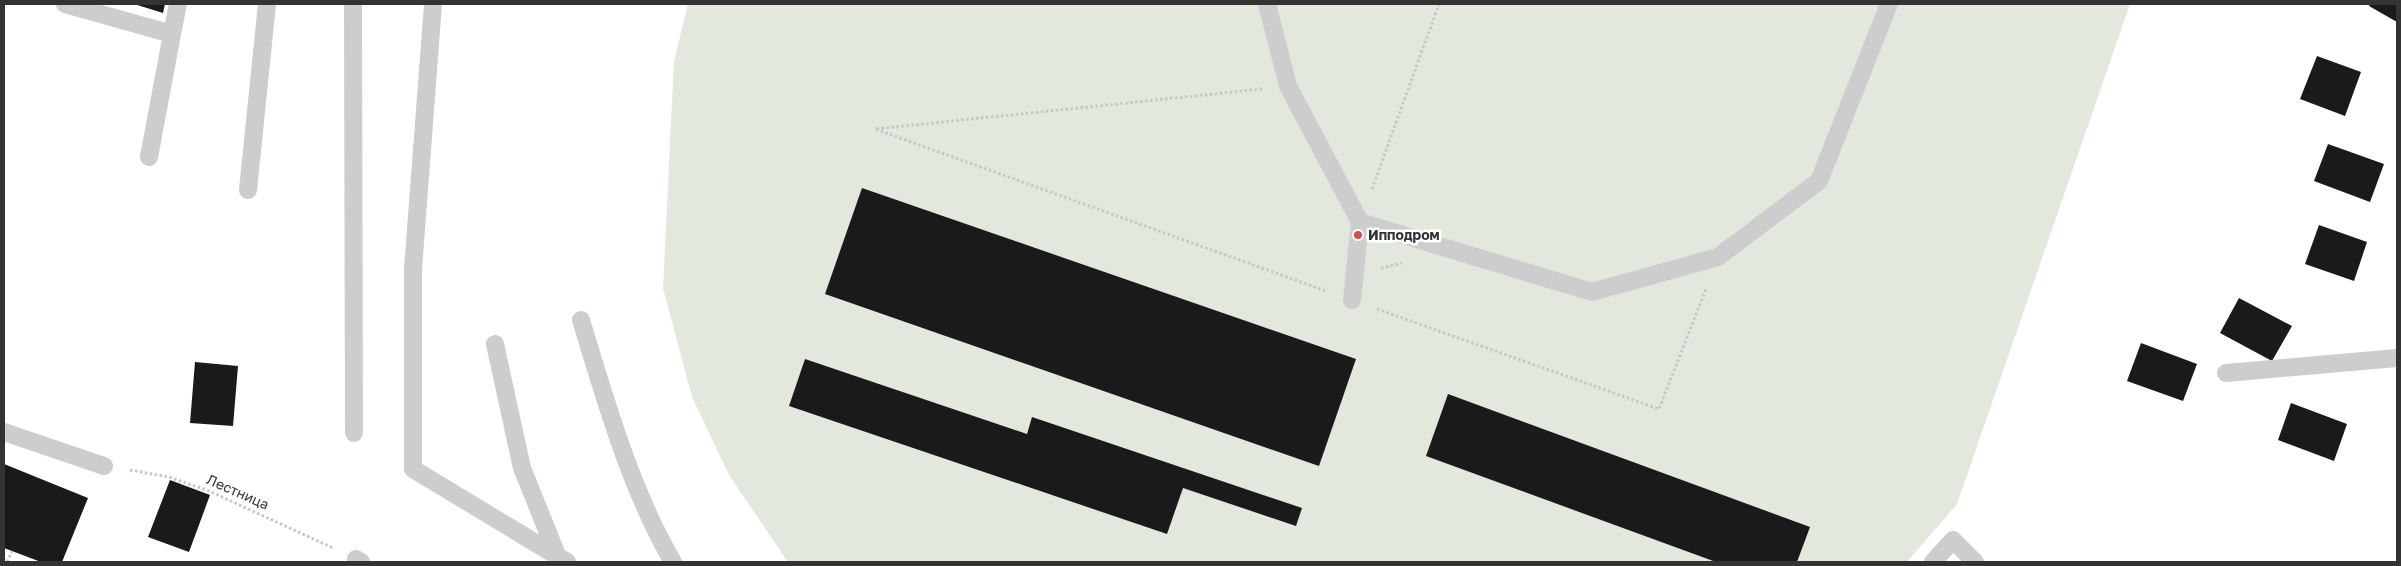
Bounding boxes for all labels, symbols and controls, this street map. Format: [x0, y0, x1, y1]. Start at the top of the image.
place label: Ипподром [1368, 226, 1440, 243]
marker: Ипподром [1352, 229, 1364, 241]
street label: Лестница [204, 470, 272, 513]

